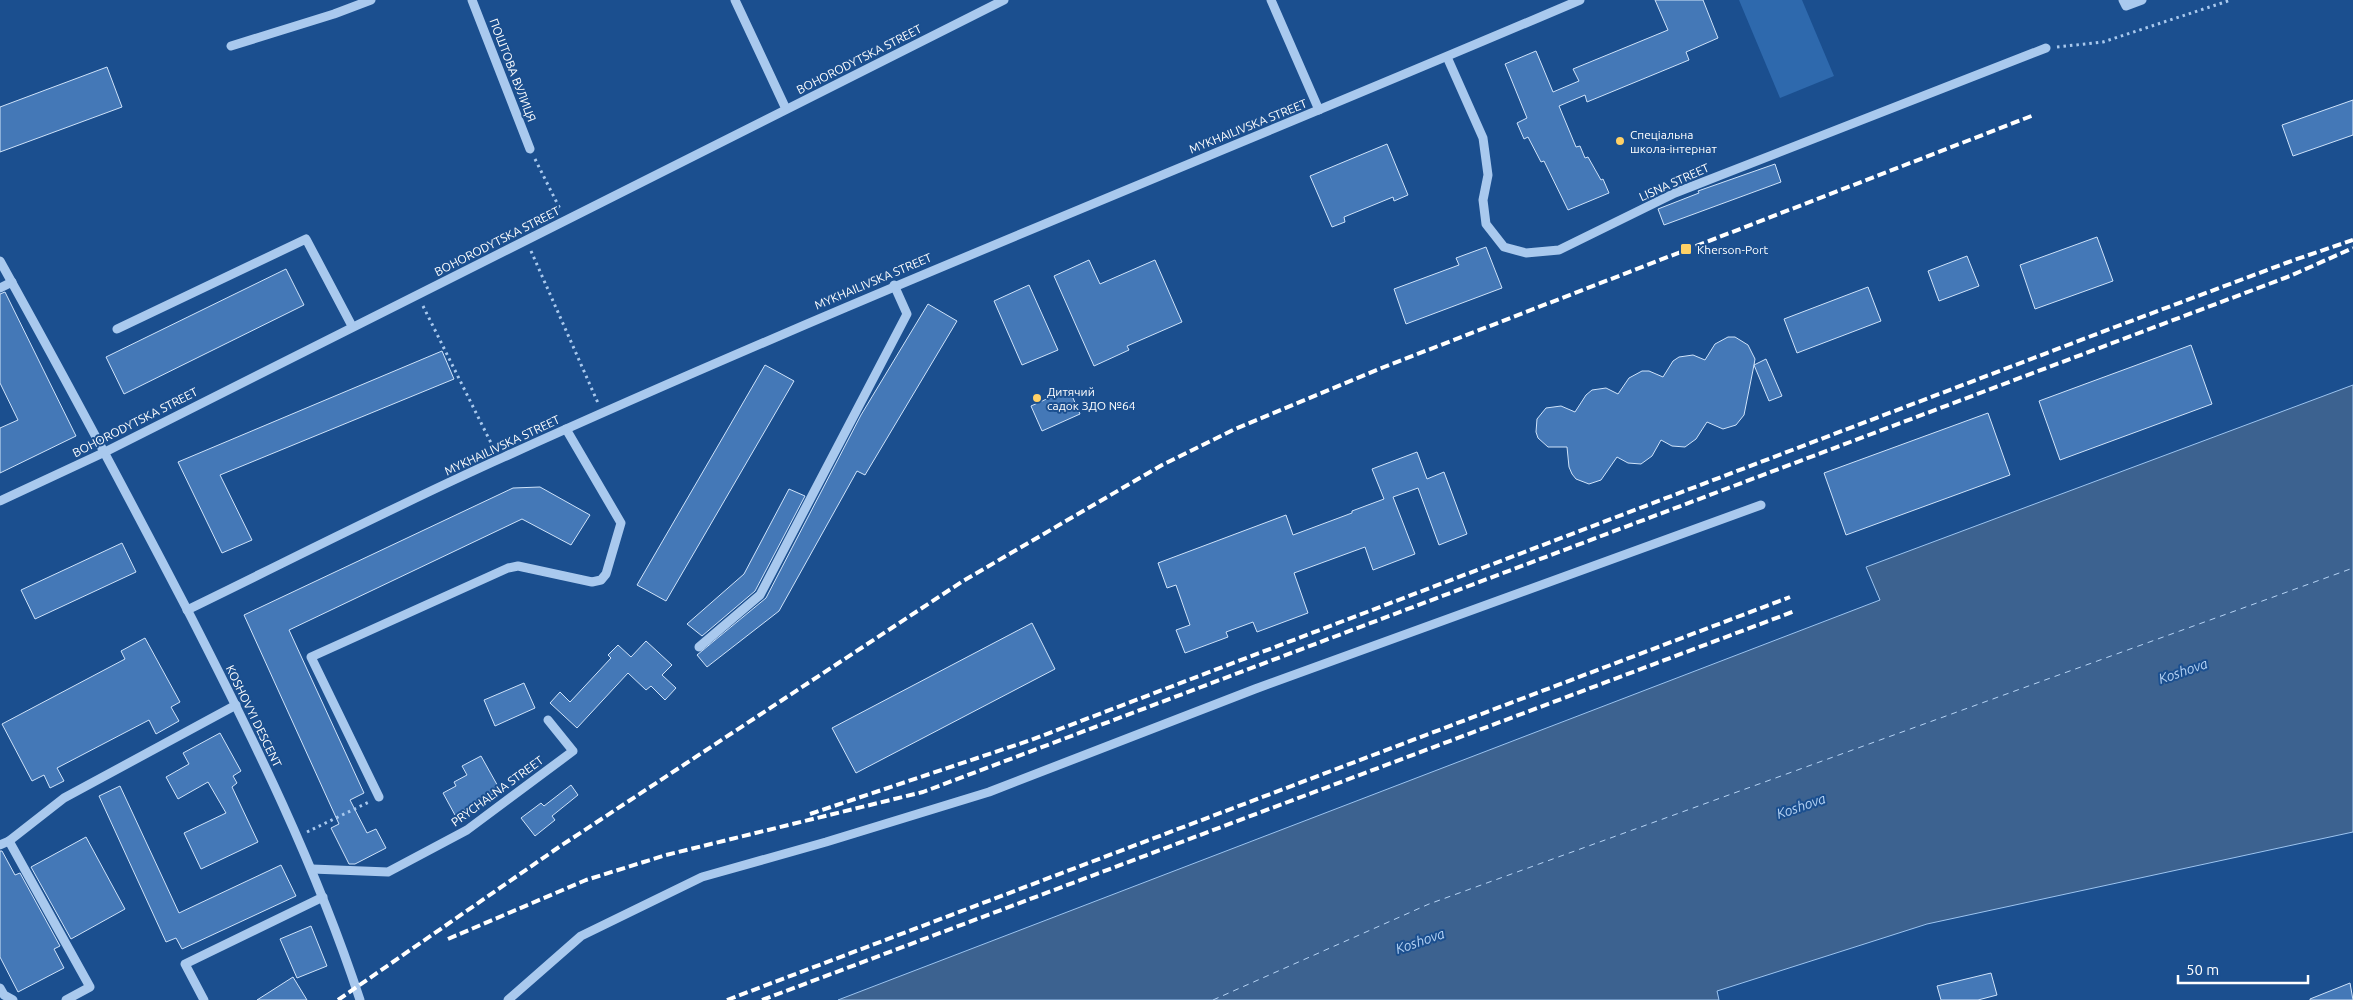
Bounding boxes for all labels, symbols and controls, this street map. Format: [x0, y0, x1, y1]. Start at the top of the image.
street label: ПОШТОВА ВУЛИЦЯ [487, 16, 539, 124]
street label: BOHORODYTSKA STREET [794, 22, 924, 96]
street label: MYKHAILIVSKA STREET [1187, 96, 1309, 156]
place label: Спеціальна школа-інтернат [1630, 128, 1717, 155]
marker: Спеціальна школа-інтернат [1614, 135, 1626, 147]
street label: LISNA STREET [1637, 161, 1711, 203]
street label: BOHORODYTSKA STREET [432, 204, 562, 278]
marker: Kherson-Port [1679, 242, 1693, 256]
place label: Kherson-Port [1697, 243, 1768, 256]
street label: MYKHAILIVSKA STREET [813, 250, 934, 312]
street label: BOHORODYTSKA STREET [70, 385, 200, 459]
place label: Дитячий садок ЗДО №64 [1047, 385, 1136, 412]
marker: Дитячий садок ЗДО №64 [1031, 392, 1043, 404]
street label: MYKHAILIVSKA STREET [442, 412, 562, 477]
water label: Koshova [2156, 655, 2210, 687]
street label: KOSHOVYI DESCENT [224, 663, 284, 769]
street label: PRYCHALNA STREET [449, 753, 546, 829]
water label: Koshova [1774, 790, 1828, 822]
water label: Koshova [1393, 925, 1447, 957]
scale bar [2178, 952, 2308, 984]
text: 50 m [2186, 961, 2219, 978]

